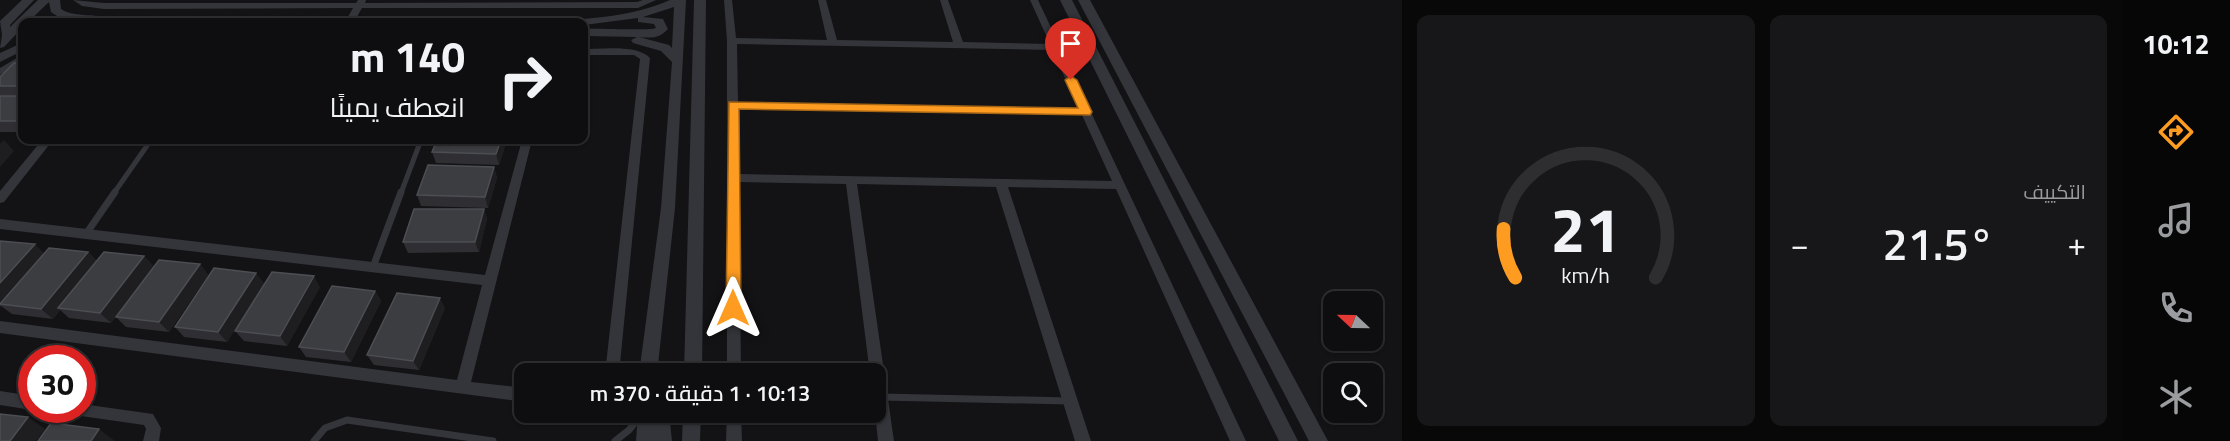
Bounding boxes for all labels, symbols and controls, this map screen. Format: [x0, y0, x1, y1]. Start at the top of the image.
pin [1045, 18, 1096, 80]
text: 10:12 [2142, 23, 2210, 64]
text: 140 m [350, 24, 465, 88]
icon: arrive [1054, 27, 1087, 60]
icon: right [486, 42, 564, 120]
text: انعطف يمينًا [329, 86, 465, 127]
icon: directions [2155, 111, 2197, 153]
text: التكييف [2023, 176, 2086, 207]
text: 21 [1551, 181, 1621, 276]
icon: music [2155, 199, 2197, 241]
text: 21.5° [1882, 209, 1994, 277]
text: − [1791, 219, 1809, 269]
text: + [2068, 219, 2086, 269]
text: km/h [1561, 259, 1610, 291]
position arrow [701, 276, 765, 340]
icon: phone [2155, 287, 2197, 329]
north arrow [1323, 291, 1383, 351]
map controls [1323, 291, 1383, 423]
speed limit sign: 30 [18, 345, 96, 423]
button: search [1323, 363, 1383, 423]
text: 10:13 · 1 دقيقة · 370 m [590, 376, 810, 410]
icon: climate [2155, 376, 2197, 418]

